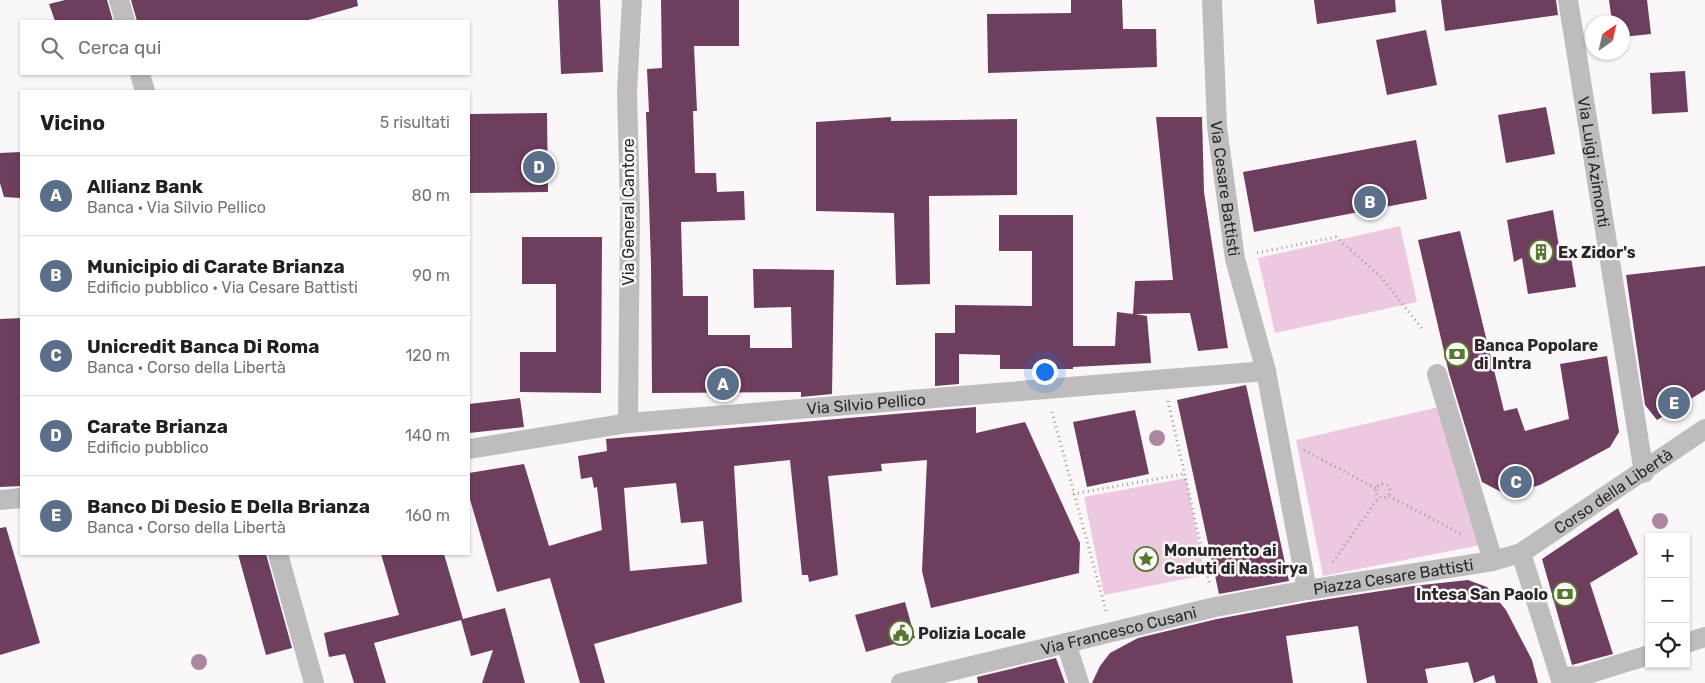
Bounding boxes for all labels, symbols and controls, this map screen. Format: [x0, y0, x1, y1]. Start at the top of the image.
north arrow [1585, 15, 1630, 60]
search box [20, 20, 470, 75]
icon: search [38, 34, 66, 62]
text: Cerca qui [78, 36, 161, 59]
street label: Via Luigi Azimonti [1574, 95, 1613, 229]
text: Vicino [40, 110, 105, 135]
text: 5 risultati [380, 113, 450, 132]
street label: Via Cesare Battisti [1207, 120, 1244, 257]
street label: Via General Cantore [619, 138, 638, 286]
pin: D [523, 148, 555, 186]
text: Allianz Bank [87, 175, 203, 198]
pin: B [1354, 183, 1386, 221]
text: A [50, 186, 62, 205]
text: 80 m [412, 186, 450, 205]
text: Banca · Via Silvio Pellico [87, 198, 266, 217]
building icon: Ex Zidor's [1528, 239, 1554, 265]
place label: Ex Zidor's [1558, 243, 1636, 262]
text: Municipio di Carate Brianza [87, 255, 345, 278]
text: B [50, 266, 62, 285]
text: 90 m [412, 266, 450, 285]
text: Edificio pubblico · Via Cesare Battisti [87, 278, 358, 297]
text: Unicredit Banca Di Roma [87, 335, 319, 358]
place label: Banca Popolare di Intra [1474, 336, 1598, 373]
bank icon: Banca Popolare di Intra [1444, 341, 1470, 367]
text: C [50, 346, 62, 365]
text: 120 m [405, 346, 450, 365]
text: Banca · Corso della Libertà [87, 358, 286, 377]
your location [1032, 359, 1058, 385]
pin: A [707, 365, 739, 403]
pin: E [1658, 384, 1690, 422]
street label: Via Silvio Pellico [806, 390, 926, 418]
text: Carate Brianza [87, 415, 228, 438]
text: D [50, 426, 62, 445]
text: 140 m [405, 426, 450, 445]
text: Edificio pubblico [87, 438, 209, 457]
street label: Corso della Libertà [1550, 445, 1676, 538]
pin: C [1500, 463, 1532, 501]
text: Banco Di Desio E Della Brianza [87, 495, 370, 518]
text: E [51, 506, 61, 525]
text: 160 m [405, 506, 450, 525]
text: Banca · Corso della Libertà [87, 518, 286, 537]
map controls [1645, 533, 1690, 668]
button: + [1645, 533, 1690, 578]
place label: Monumento ai Caduti di Nassirya [1164, 541, 1308, 578]
place icon: Monumento ai Caduti di Nassirya [1133, 546, 1159, 572]
street label: Piazza Cesare Battisti [1312, 555, 1475, 599]
button: − [1645, 578, 1690, 623]
bank icon: Intesa San Paolo [1552, 581, 1578, 607]
place label: Intesa San Paolo [1416, 585, 1548, 604]
street label: Via Francesco Cusani [1039, 603, 1199, 659]
public building icon: Polizia Locale [888, 620, 914, 646]
button: locate [1645, 623, 1690, 668]
place label: Polizia Locale [918, 624, 1026, 643]

